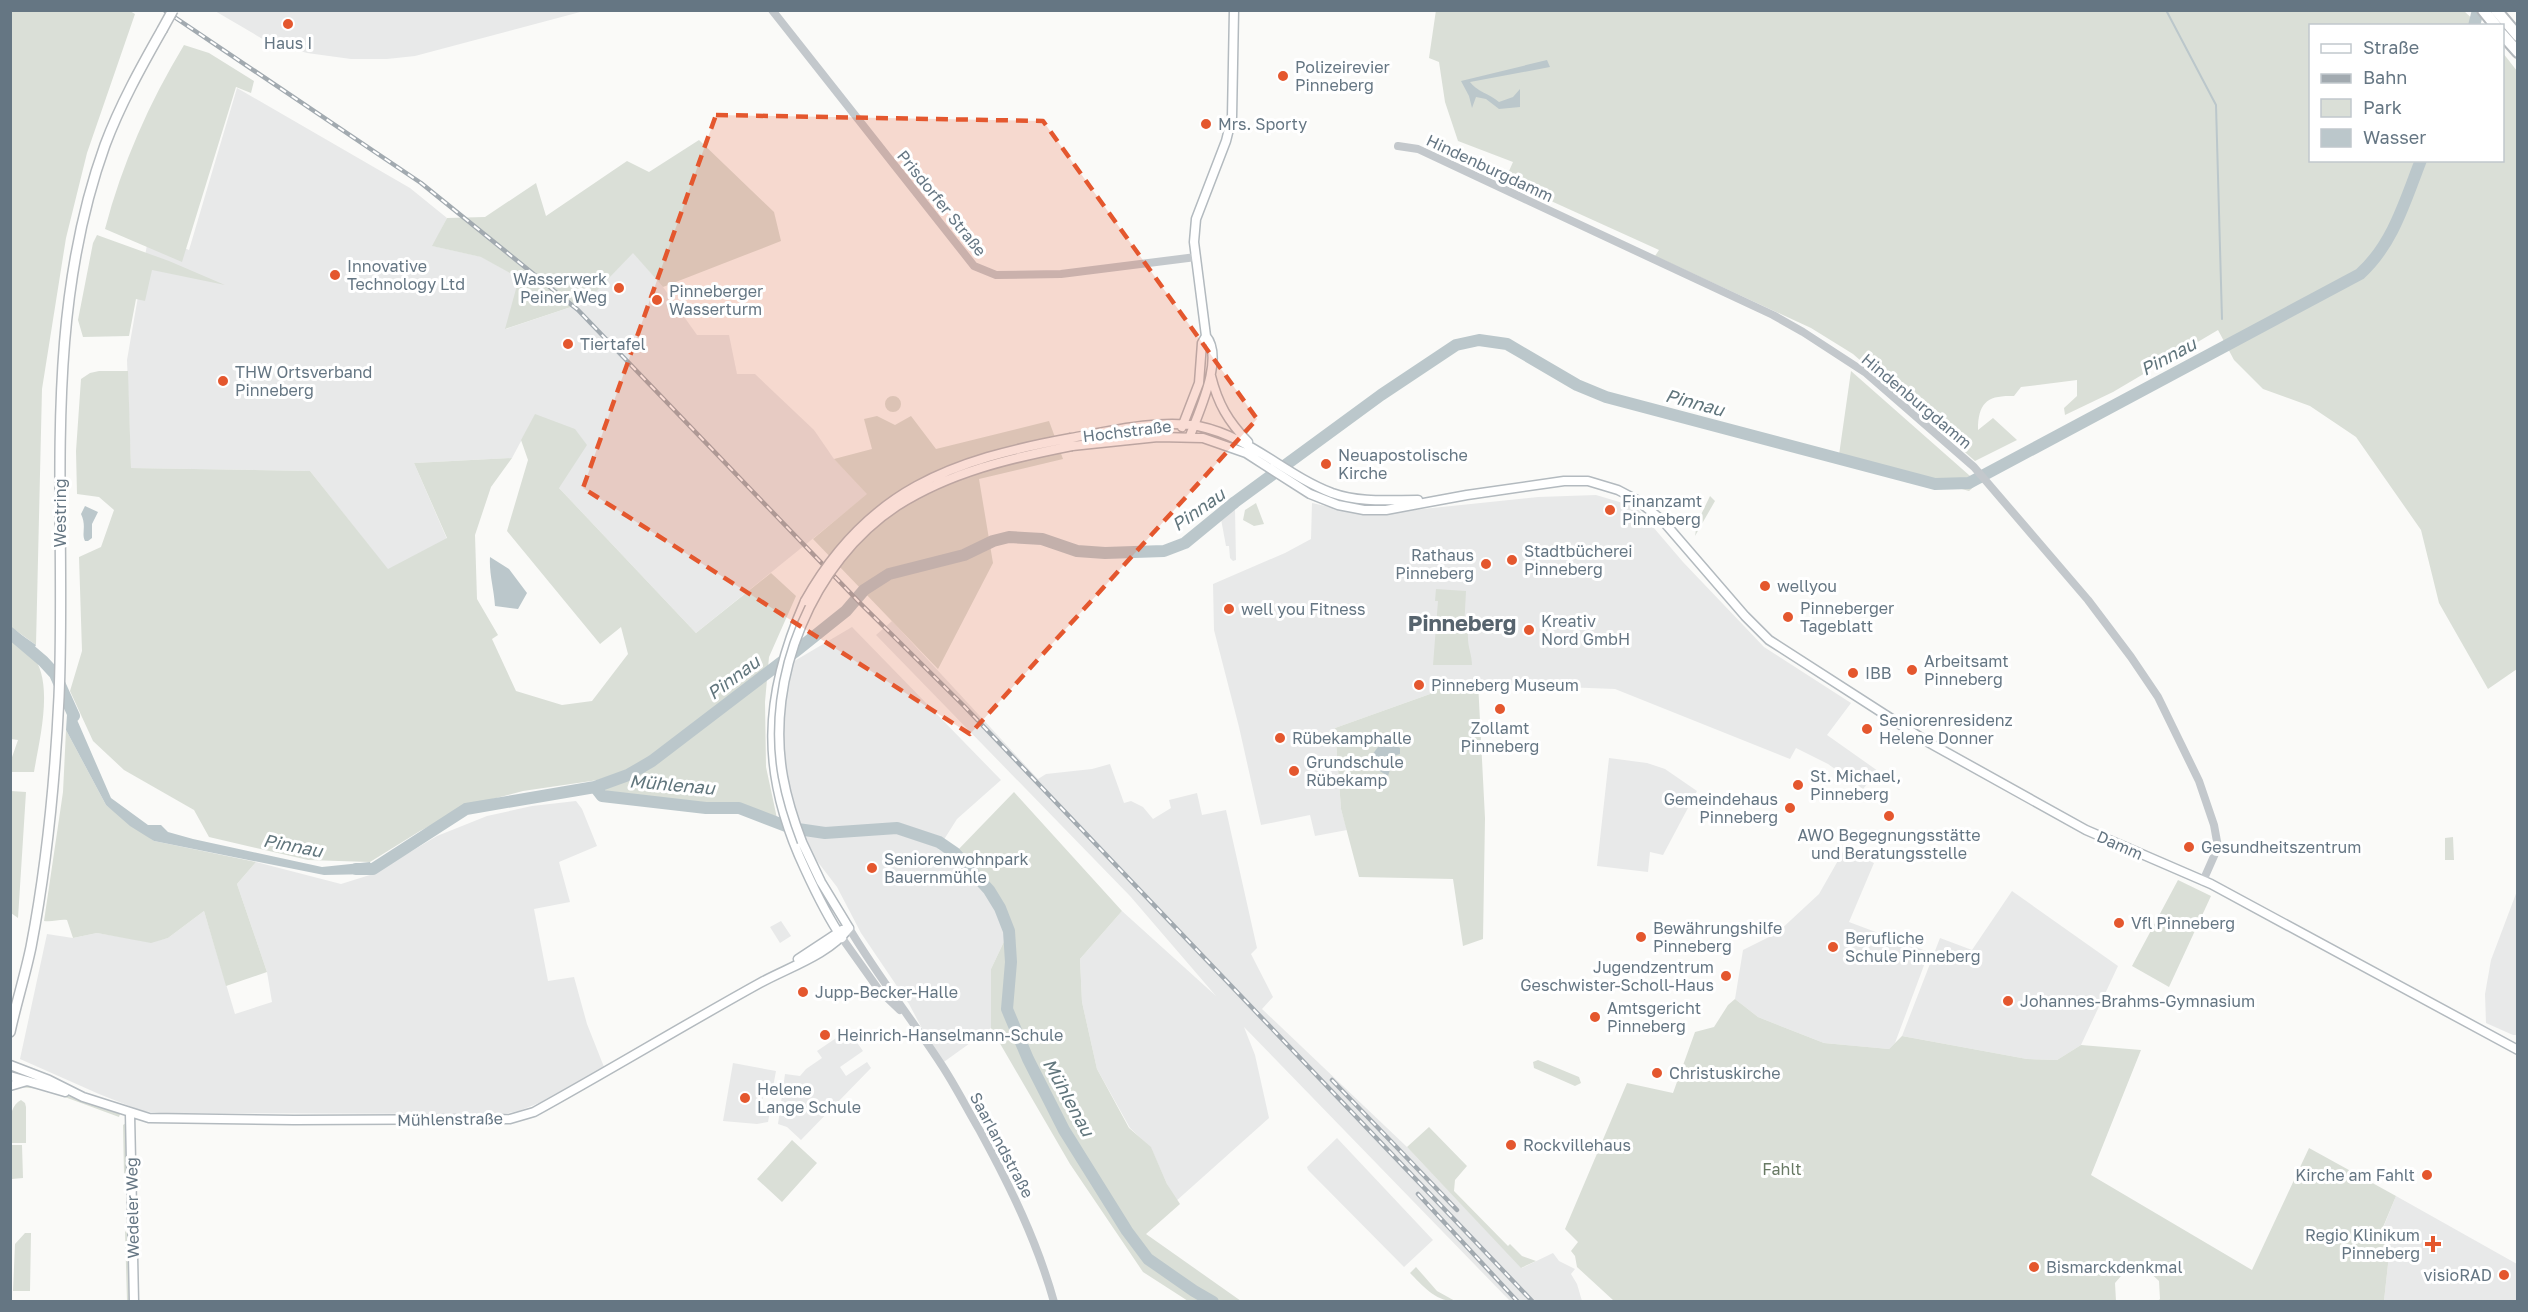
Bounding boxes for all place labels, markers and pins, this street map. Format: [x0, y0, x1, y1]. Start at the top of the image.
marker: Haus I [281, 17, 295, 31]
place label: Haus I [264, 33, 312, 53]
place label: Polizeirevier Pinneberg [1295, 57, 1390, 95]
marker: Polizeirevier Pinneberg [1276, 69, 1290, 83]
place label: Mrs. Sporty [1218, 114, 1307, 134]
marker: Mrs. Sporty [1199, 117, 1213, 131]
place label: Innovative Technology Ltd [347, 256, 465, 294]
marker: Innovative Technology Ltd [328, 268, 342, 282]
place label: Wasserwerk Peiner Weg [513, 269, 607, 307]
marker: Wasserwerk Peiner Weg [612, 281, 626, 295]
place label: Pinneberger Wasserturm [669, 281, 763, 319]
marker: Pinneberger Wasserturm [650, 293, 664, 307]
place label: Tiertafel [580, 334, 646, 354]
marker: Tiertafel [561, 337, 575, 351]
place label: THW Ortsverband Pinneberg [235, 362, 372, 400]
marker: THW Ortsverband Pinneberg [216, 374, 230, 388]
place label: Neuapostolische Kirche [1338, 445, 1468, 483]
marker: Neuapostolische Kirche [1319, 457, 1333, 471]
place label: Finanzamt Pinneberg [1622, 491, 1702, 529]
marker: Finanzamt Pinneberg [1603, 503, 1617, 517]
place label: Stadtbücherei Pinneberg [1524, 541, 1633, 579]
place label: Rathaus Pinneberg [1395, 545, 1474, 583]
marker: Stadtbücherei Pinneberg [1505, 553, 1519, 567]
marker: Rathaus Pinneberg [1479, 557, 1493, 571]
place label: wellyou [1777, 576, 1837, 596]
marker: wellyou [1758, 579, 1772, 593]
place label: Pinneberger Tageblatt [1800, 598, 1894, 636]
place label: well you Fitness [1241, 599, 1366, 619]
marker: well you Fitness [1222, 602, 1236, 616]
marker: Pinneberger Tageblatt [1781, 610, 1795, 624]
place label: Kreativ Nord GmbH [1541, 611, 1630, 649]
marker: Kreativ Nord GmbH [1522, 623, 1536, 637]
place label: Arbeitsamt Pinneberg [1924, 651, 2009, 689]
place label: IBB [1865, 663, 1891, 683]
marker: Arbeitsamt Pinneberg [1905, 663, 1919, 677]
marker: IBB [1846, 666, 1860, 680]
place label: Pinneberg Museum [1431, 675, 1579, 695]
marker: Pinneberg Museum [1412, 678, 1426, 692]
marker: Zollamt Pinneberg [1493, 702, 1507, 716]
place label: Seniorenresidenz Helene Donner [1879, 710, 2013, 748]
place label: Zollamt Pinneberg [1461, 718, 1539, 756]
marker: Seniorenresidenz Helene Donner [1860, 722, 1874, 736]
place label: Rübekamphalle [1292, 728, 1412, 748]
marker: Rübekamphalle [1273, 731, 1287, 745]
place label: Grundschule Rübekamp [1306, 752, 1404, 790]
marker: Grundschule Rübekamp [1287, 764, 1301, 778]
place label: St. Michael, Pinneberg [1810, 766, 1901, 804]
marker: St. Michael, Pinneberg [1791, 778, 1805, 792]
place label: Gemeindehaus Pinneberg [1664, 789, 1778, 827]
marker: Gemeindehaus Pinneberg [1783, 801, 1797, 815]
marker: AWO Begegnungsstätte und Beratungsstelle [1882, 809, 1896, 823]
place label: AWO Begegnungsstätte und Beratungsstelle [1797, 825, 1981, 863]
place label: Gesundheitszentrum [2201, 837, 2361, 857]
marker: Gesundheitszentrum [2182, 840, 2196, 854]
place label: Seniorenwohnpark Bauernmühle [884, 849, 1029, 887]
marker: Seniorenwohnpark Bauernmühle [865, 861, 879, 875]
place label: Vfl Pinneberg [2131, 913, 2235, 933]
marker: Vfl Pinneberg [2112, 916, 2126, 930]
place label: Bewährungshilfe Pinneberg [1653, 918, 1782, 956]
place label: Berufliche Schule Pinneberg [1845, 928, 1981, 966]
marker: Bewährungshilfe Pinneberg [1634, 930, 1648, 944]
marker: Berufliche Schule Pinneberg [1826, 940, 1840, 954]
place label: Jugendzentrum Geschwister-Scholl-Haus [1520, 957, 1714, 995]
marker: Jugendzentrum Geschwister-Scholl-Haus [1719, 969, 1733, 983]
place label: Jupp-Becker-Halle [815, 982, 958, 1002]
marker: Jupp-Becker-Halle [796, 985, 810, 999]
place label: Johannes-Brahms-Gymnasium [2020, 991, 2255, 1011]
marker: Johannes-Brahms-Gymnasium [2001, 994, 2015, 1008]
place label: Amtsgericht Pinneberg [1607, 998, 1701, 1036]
marker: Amtsgericht Pinneberg [1588, 1010, 1602, 1024]
place label: Heinrich-Hanselmann-Schule [837, 1025, 1063, 1045]
marker: Heinrich-Hanselmann-Schule [818, 1028, 832, 1042]
place label: Christuskirche [1669, 1063, 1781, 1083]
marker: Christuskirche [1650, 1066, 1664, 1080]
place label: Helene Lange Schule [757, 1079, 861, 1117]
marker: Helene Lange Schule [738, 1091, 752, 1105]
place label: Rockvillehaus [1523, 1135, 1631, 1155]
marker: Rockvillehaus [1504, 1138, 1518, 1152]
place label: Kirche am Fahlt [2295, 1165, 2415, 1185]
marker: Kirche am Fahlt [2420, 1168, 2434, 1182]
place label: Regio Klinikum Pinneberg [2305, 1225, 2420, 1263]
marker: Regio Klinikum Pinneberg [2424, 1235, 2442, 1253]
place label: Bismarckdenkmal [2046, 1257, 2183, 1277]
marker: Bismarckdenkmal [2027, 1260, 2041, 1274]
place label: visioRAD [2424, 1265, 2492, 1285]
marker: visioRAD [2497, 1268, 2511, 1282]

